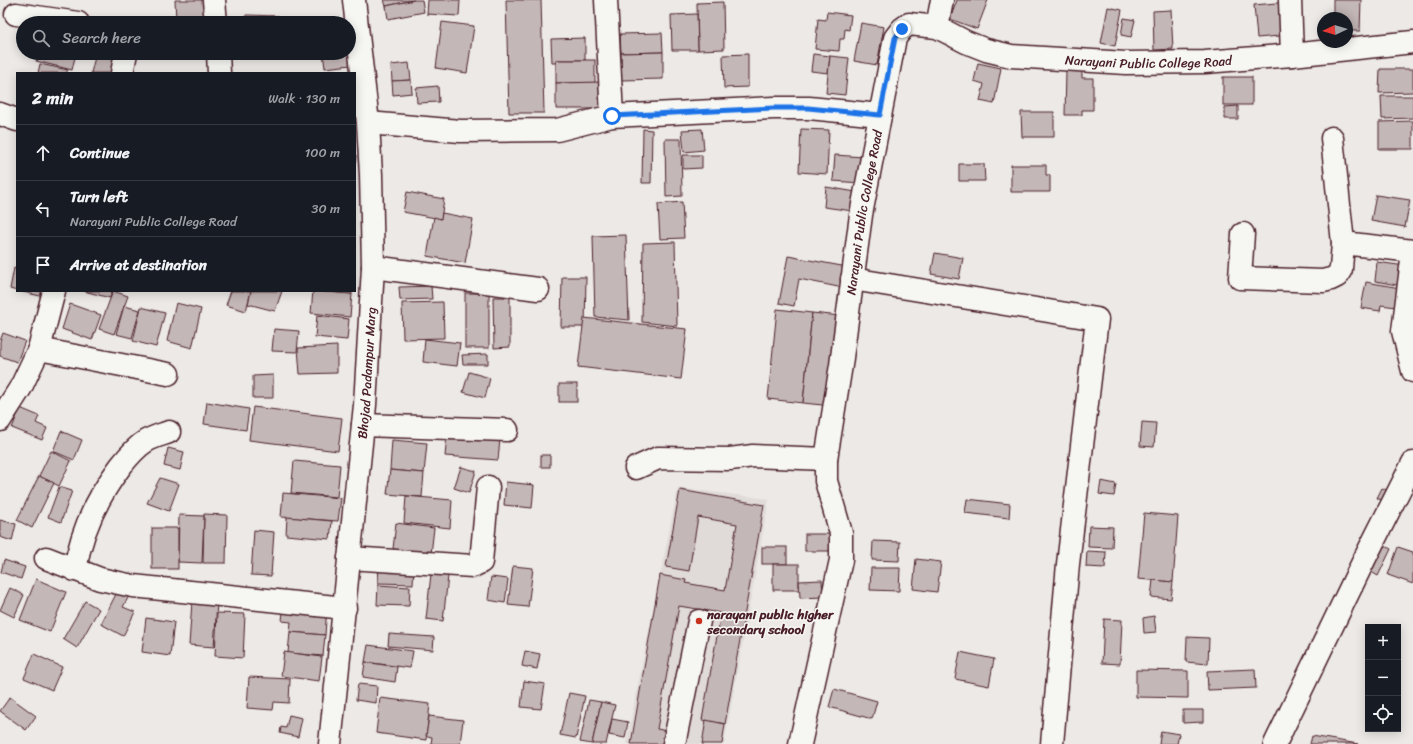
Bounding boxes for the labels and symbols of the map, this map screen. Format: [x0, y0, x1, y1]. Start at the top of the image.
north arrow [1317, 12, 1353, 48]
route end [893, 20, 911, 38]
street label: Narayani Public College Road [1064, 48, 1234, 75]
route start [603, 107, 621, 125]
street label: Narayani Public College Road [839, 127, 889, 296]
street label: Bhojad Padampur Marg [350, 306, 382, 440]
place label: narayani public higher secondary school [706, 603, 835, 641]
marker: narayani public higher secondary school [694, 616, 704, 626]

